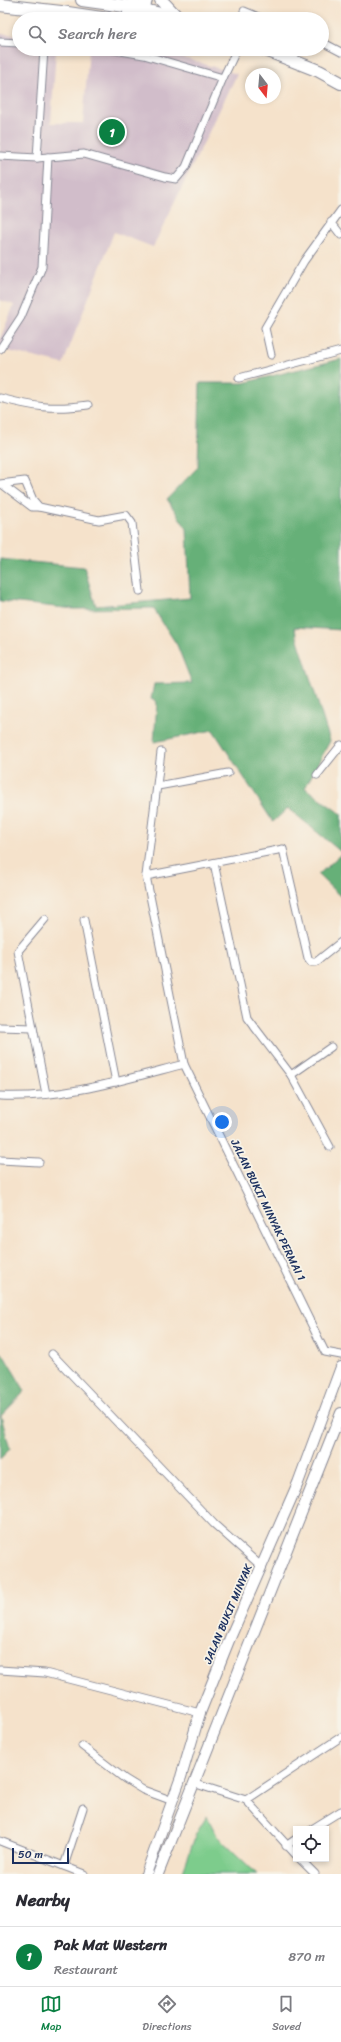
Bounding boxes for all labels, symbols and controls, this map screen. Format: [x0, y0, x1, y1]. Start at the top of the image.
search box [12, 12, 329, 56]
text: Search here [58, 21, 137, 47]
icon: search [26, 23, 48, 45]
north arrow [245, 68, 281, 104]
pin: 1 [99, 117, 125, 147]
your location [212, 1112, 232, 1132]
street label: JALAN BUKIT MINYAK PERMAI 1 [225, 1135, 311, 1284]
street label: JALAN BUKIT MINYAK [198, 1560, 258, 1668]
map controls [293, 1826, 329, 1862]
button: locate [293, 1826, 329, 1862]
text: 50 m [18, 1845, 43, 1864]
scale bar [12, 1846, 69, 1865]
text: Nearby [16, 1885, 70, 1915]
text: Pak Mat Western [54, 1932, 167, 1958]
text: 1 [26, 1945, 32, 1968]
text: 870 m [288, 1945, 325, 1968]
text: Restaurant [54, 1958, 118, 1981]
tab: Map [40, 1993, 62, 2036]
tab: Directions [142, 1993, 192, 2036]
tab: Saved [272, 1993, 301, 2036]

